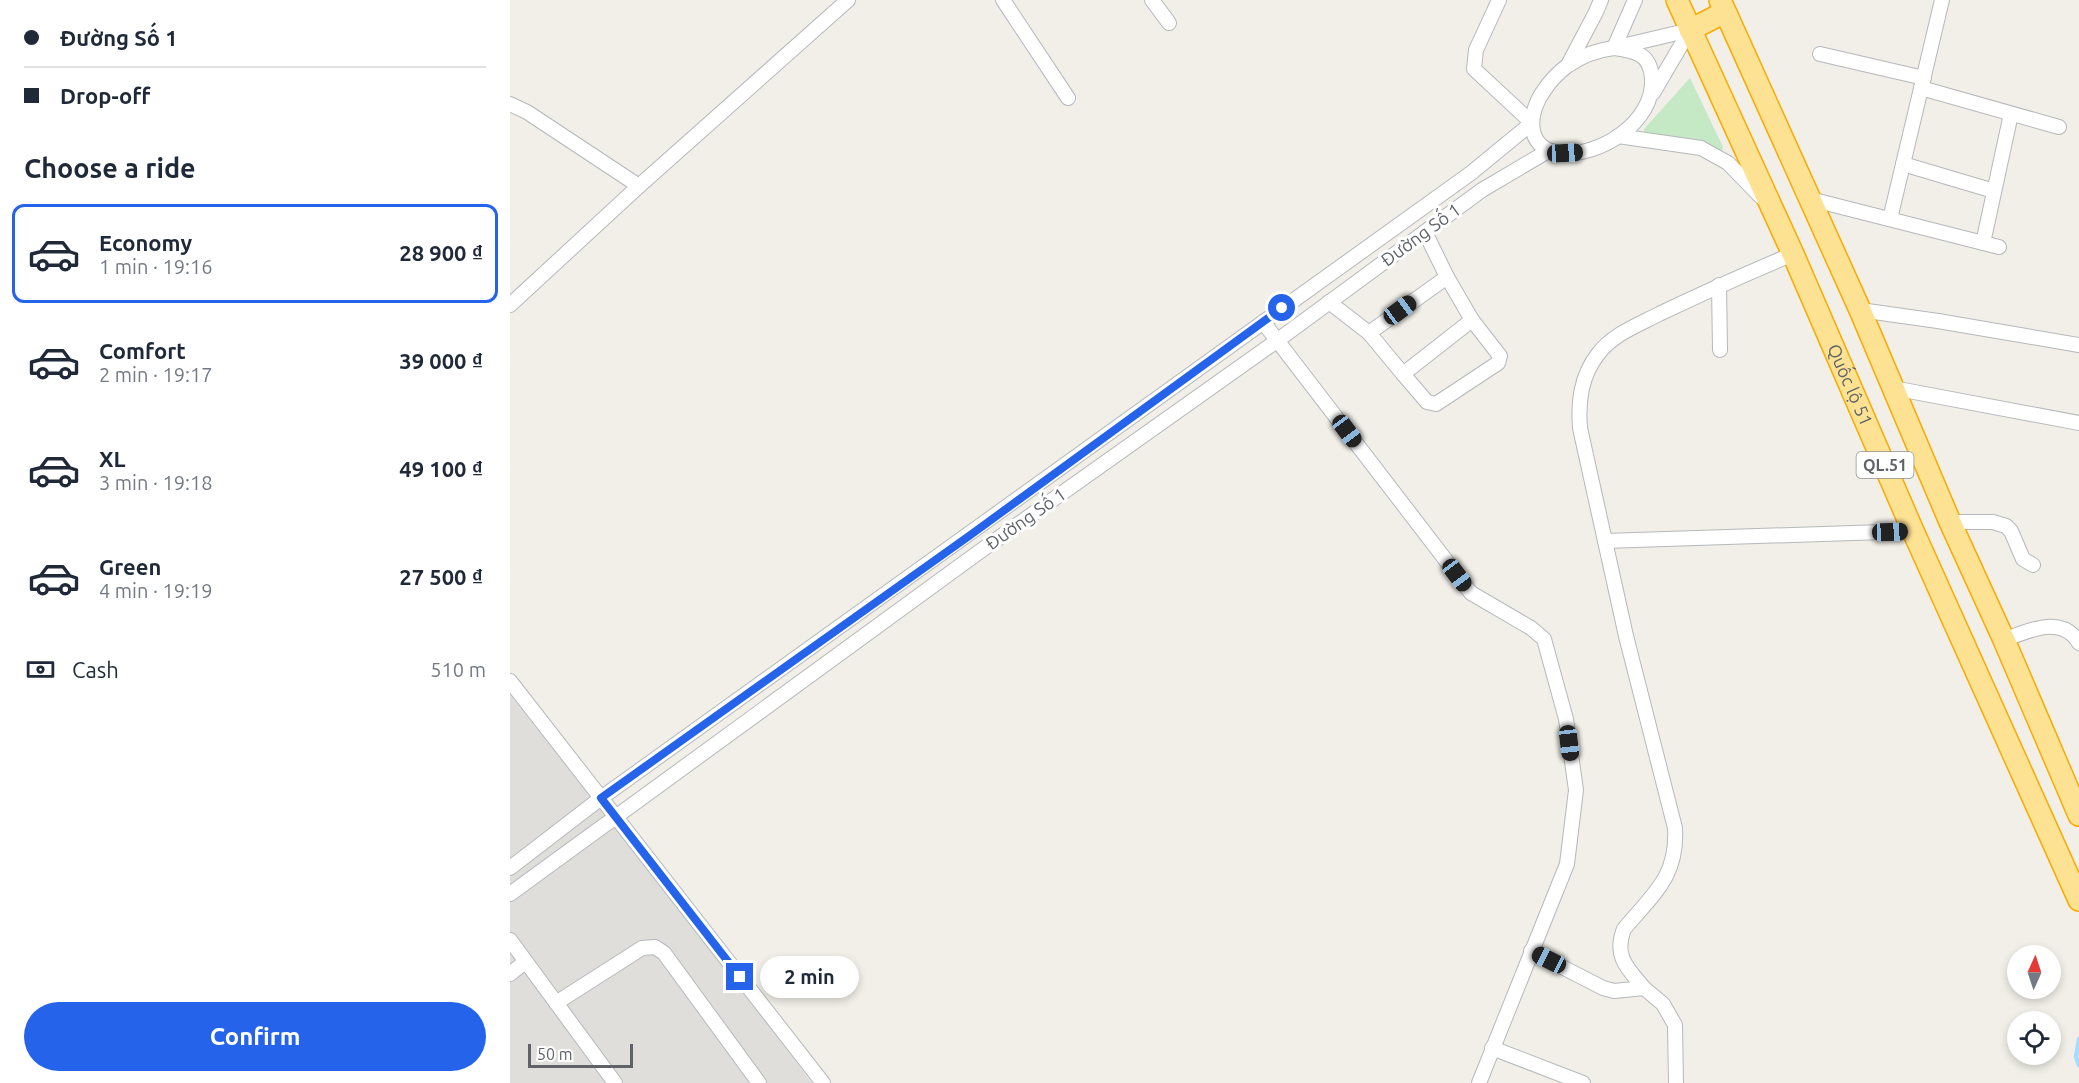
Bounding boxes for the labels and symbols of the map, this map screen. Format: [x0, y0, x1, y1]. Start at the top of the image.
car [1547, 143, 1583, 163]
street label: Đường Số 1 [1375, 197, 1464, 270]
car [1380, 292, 1420, 328]
route start [1268, 294, 1295, 321]
street label: Quốc lộ 51 [1823, 341, 1877, 428]
car [1329, 411, 1365, 451]
road number: QL.51 [1856, 452, 1914, 478]
street label: Đường Số 1 [980, 481, 1069, 553]
car [1872, 522, 1908, 542]
car [1439, 555, 1475, 595]
car [1558, 724, 1580, 762]
car [1529, 944, 1569, 976]
north arrow [2007, 945, 2061, 999]
callout: 2 min [761, 956, 860, 998]
route end [726, 963, 753, 990]
scale bar [528, 1041, 633, 1068]

